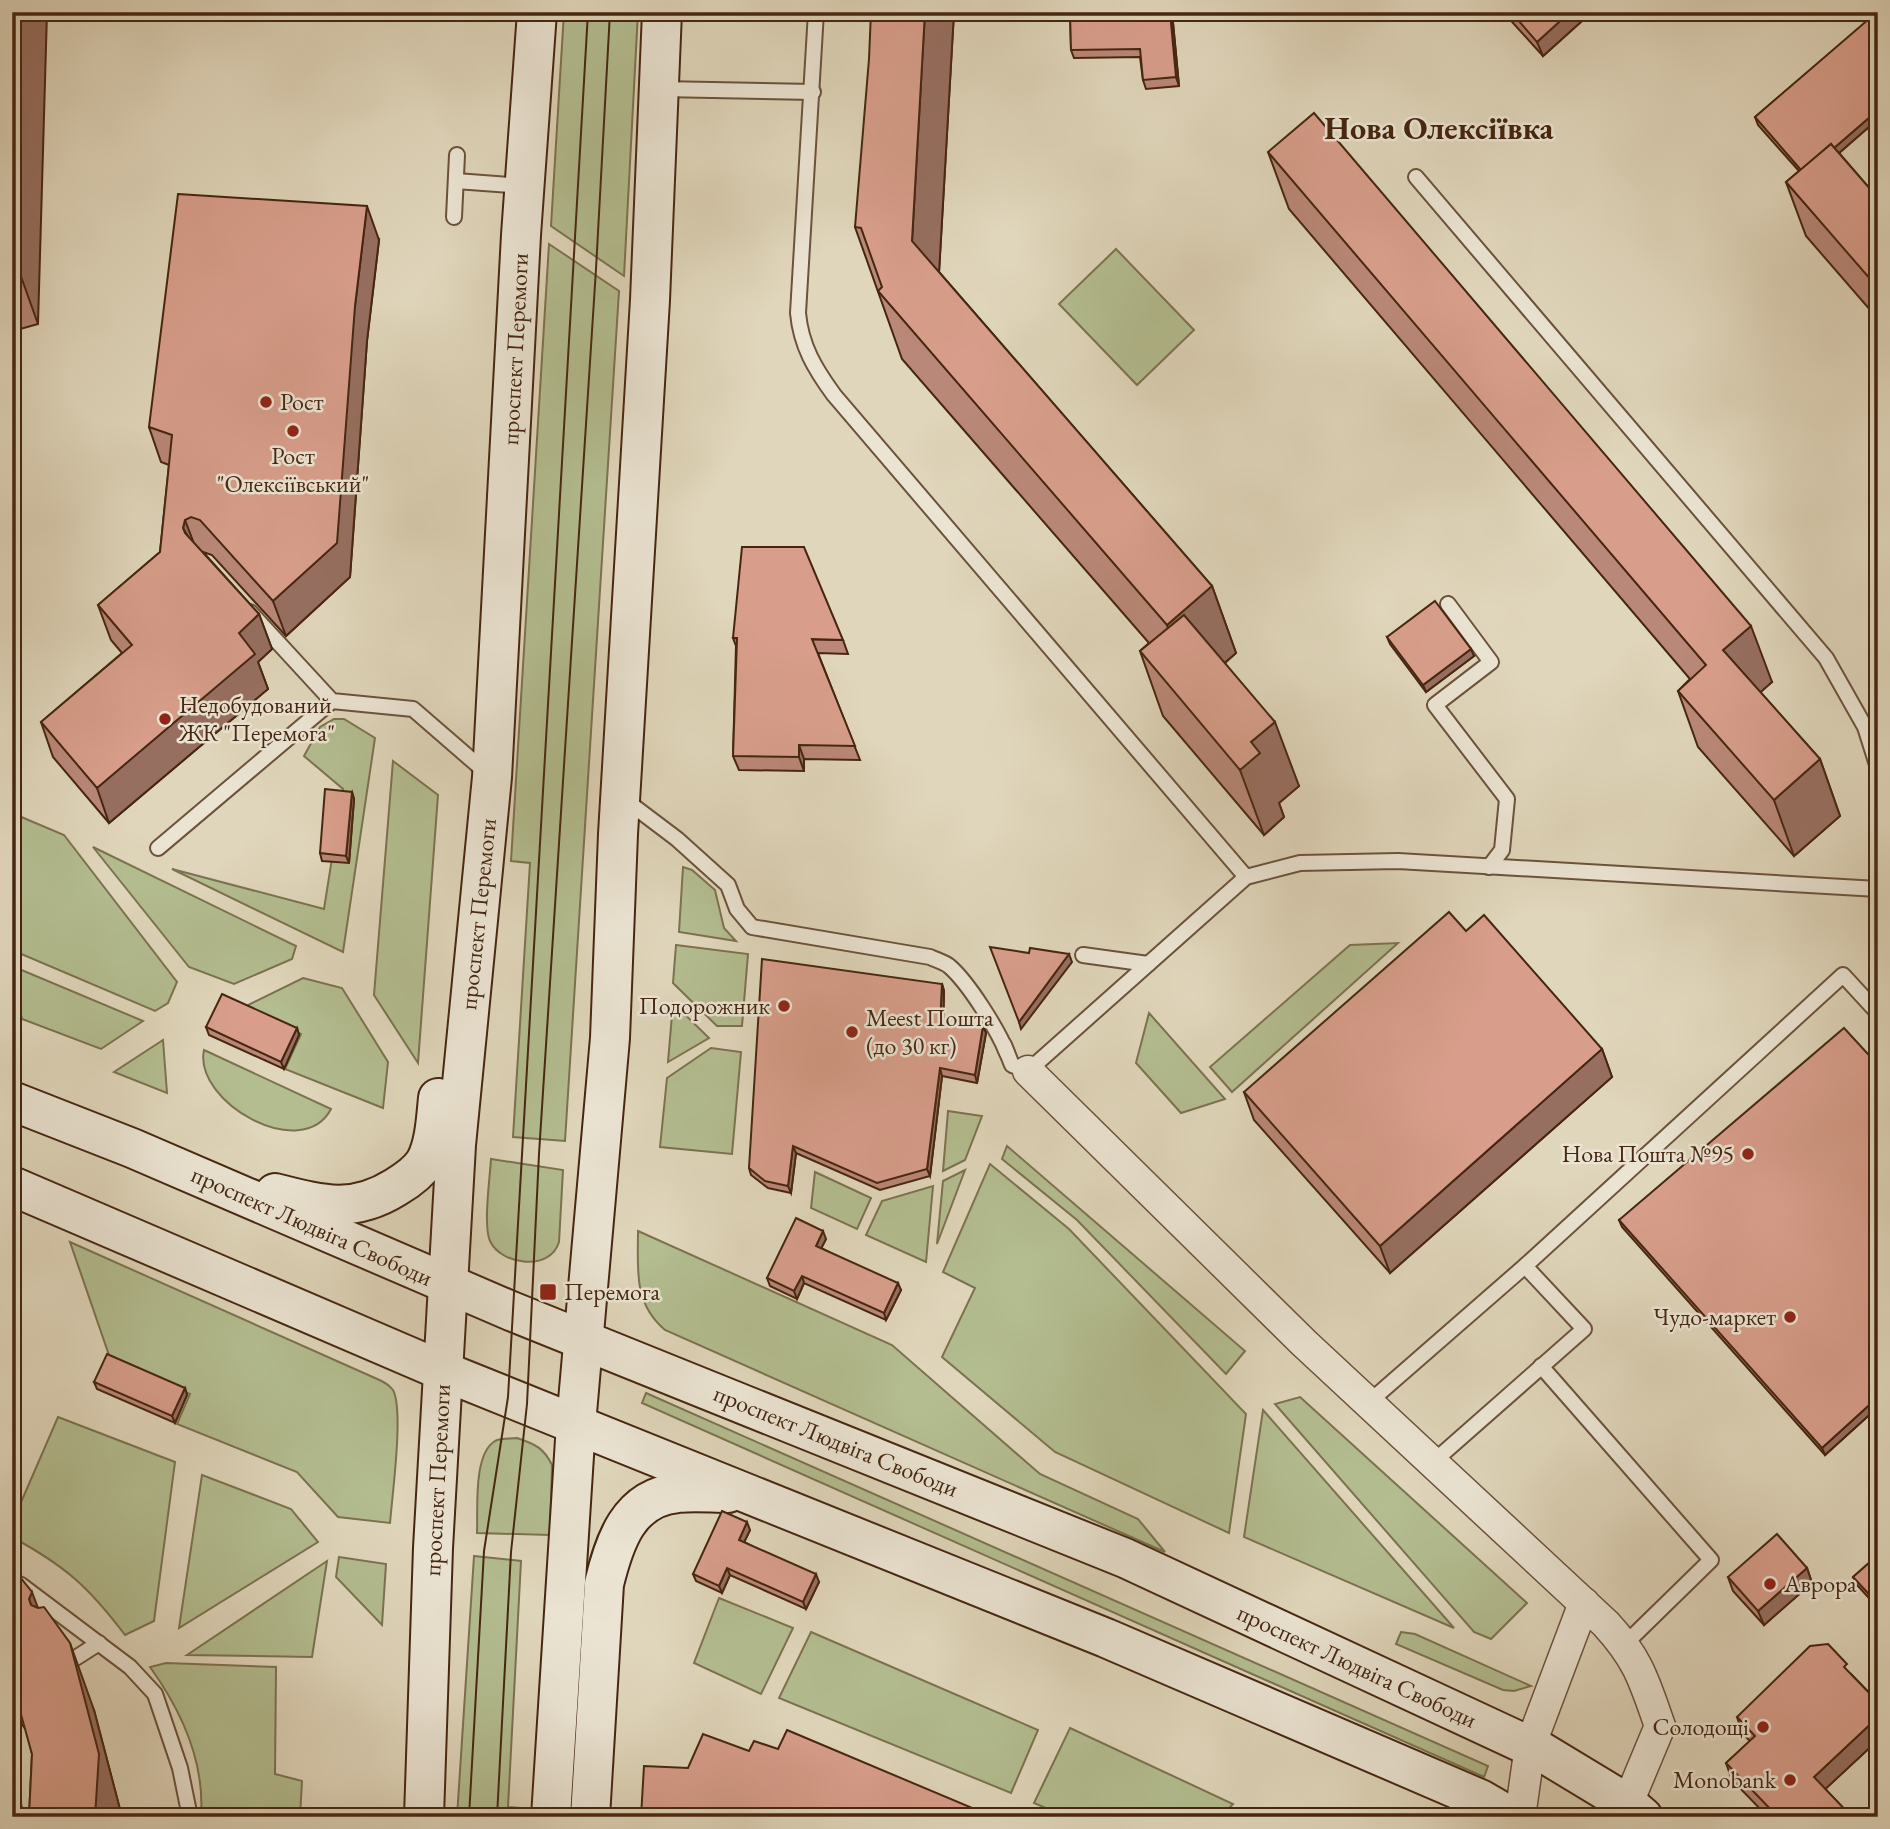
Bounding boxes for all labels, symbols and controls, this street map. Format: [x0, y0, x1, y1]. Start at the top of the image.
district label: Нова Олексіївка [1324, 107, 1555, 149]
street label: проспект Перемоги [494, 252, 535, 446]
place label: Рост [280, 386, 324, 417]
marker: Рост [258, 394, 274, 410]
marker: Рост "Олексіївський" [285, 423, 301, 439]
place label: Рост "Олексіївський" [217, 440, 369, 499]
place label: Недобудований ЖК "Перемога" [178, 689, 335, 748]
marker: Недобудований ЖК "Перемога" [157, 711, 173, 727]
street label: проспект Перемоги [452, 816, 503, 1011]
place label: Подорожник [639, 990, 771, 1021]
marker: Подорожник [776, 998, 792, 1014]
place label: Meest Пошта (до 30 кг) [866, 1002, 994, 1061]
marker: Meest Пошта (до 30 кг) [844, 1024, 860, 1040]
place label: Нова Пошта №95 [1562, 1138, 1734, 1169]
marker: Нова Пошта №95 [1740, 1146, 1756, 1162]
street label: проспект Людвіга Свободи [187, 1158, 438, 1293]
place label: Перемога [564, 1276, 660, 1307]
marker: Перемога [538, 1282, 558, 1302]
place label: Чудо-маркет [1653, 1301, 1776, 1332]
marker: Чудо-маркет [1782, 1309, 1798, 1325]
street label: проспект Людвіга Свободи [709, 1377, 963, 1504]
street label: проспект Перемоги [416, 1383, 457, 1577]
place label: Аврора [1783, 1568, 1857, 1599]
marker: Аврора [1762, 1576, 1778, 1592]
street label: проспект Людвіга Свободи [1232, 1596, 1482, 1735]
place label: Солодощі [1653, 1711, 1749, 1742]
marker: Солодощі [1755, 1719, 1771, 1735]
place label: Monobank [1673, 1764, 1777, 1795]
marker: Monobank [1782, 1772, 1798, 1788]

